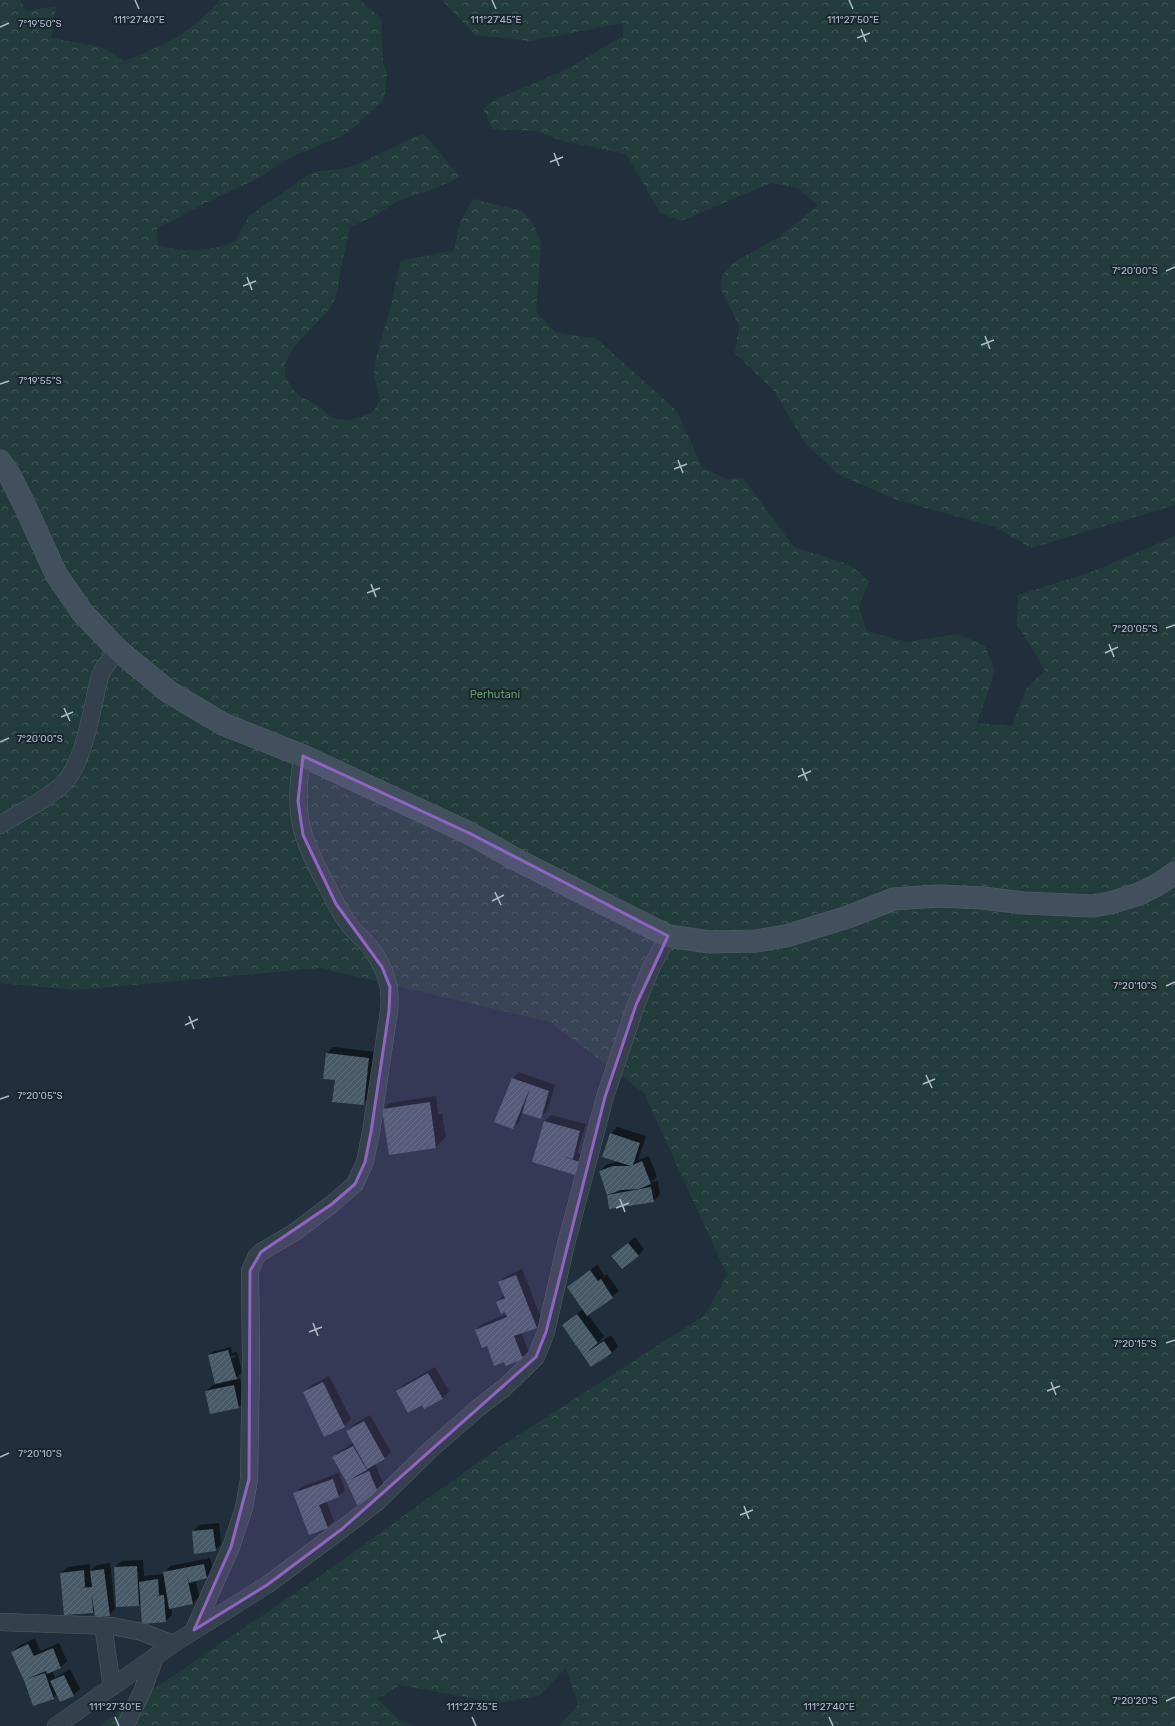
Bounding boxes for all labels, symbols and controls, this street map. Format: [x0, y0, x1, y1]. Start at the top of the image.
text: 111°27'40"E [113, 14, 165, 26]
text: 111°27'45"E [470, 14, 522, 26]
text: 111°27'50"E [827, 14, 879, 26]
text: 7°19'50"S [18, 18, 62, 30]
text: 7°20'00"S [1112, 265, 1158, 277]
text: 7°19'55"S [18, 375, 62, 387]
text: 7°20'05"S [1112, 623, 1158, 635]
park label: Perhutani [470, 688, 520, 701]
text: 7°20'00"S [17, 733, 63, 745]
text: 7°20'10"S [1113, 980, 1157, 992]
text: 7°20'05"S [17, 1090, 63, 1102]
text: 7°20'15"S [1113, 1338, 1157, 1350]
text: 7°20'10"S [18, 1448, 62, 1460]
text: 7°20'20"S [1112, 1695, 1158, 1707]
text: 111°27'30"E [89, 1701, 141, 1713]
text: 111°27'35"E [446, 1701, 498, 1713]
text: 111°27'40"E [803, 1701, 855, 1713]

